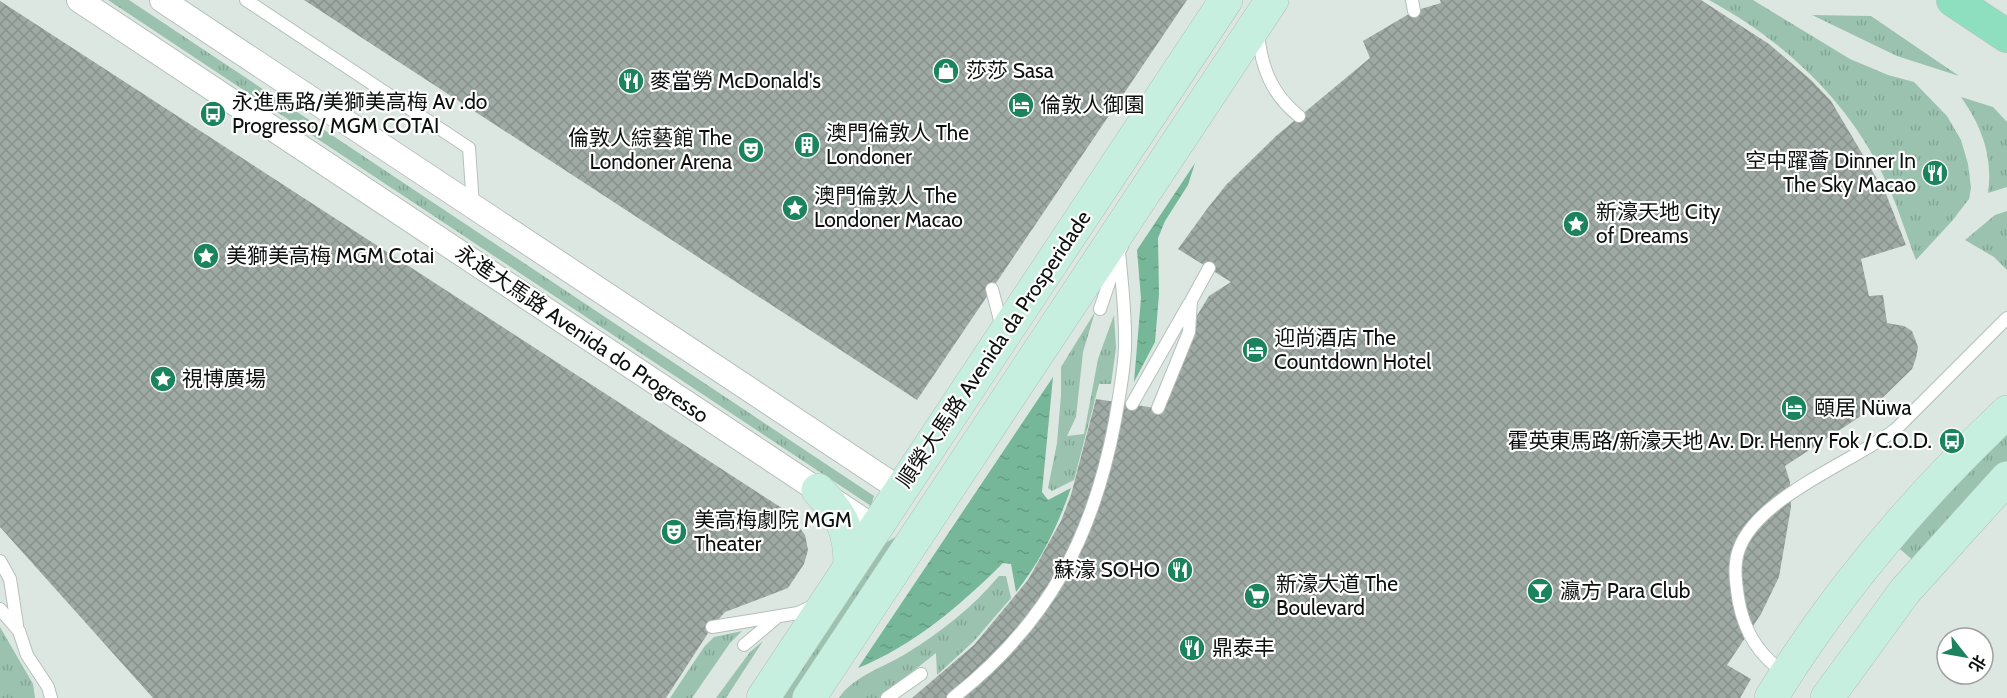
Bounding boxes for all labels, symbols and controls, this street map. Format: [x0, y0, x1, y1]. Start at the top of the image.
shop icon: 莎莎 Sasa [931, 56, 961, 86]
place label: 莎莎 Sasa [966, 58, 1054, 83]
restaurant icon: 麥當勞 McDonald's [616, 66, 646, 96]
place label: 麥當勞 McDonald's [650, 68, 821, 93]
place label: 永進馬路/美獅美高梅 Av .do Progresso/ MGM COTAI [232, 89, 487, 138]
hotel icon: 倫敦人御園 [1006, 90, 1036, 120]
place label: 倫敦人御園 [1040, 92, 1145, 117]
bus stop icon: 永進馬路/美獅美高梅 Av .do Progresso/ MGM COTAI [198, 99, 228, 129]
place label: 澳門倫敦人 The Londoner [826, 120, 969, 169]
place label: 倫敦人綜藝館 The Londoner Arena [568, 125, 732, 174]
building icon: 澳門倫敦人 The Londoner [792, 130, 822, 160]
theatre icon: 倫敦人綜藝館 The Londoner Arena [736, 135, 766, 165]
place label: 空中躍薈 Dinner In The Sky Macao [1745, 148, 1916, 197]
restaurant icon: 空中躍薈 Dinner In The Sky Macao [1920, 158, 1950, 188]
place label: 澳門倫敦人 The Londoner Macao [814, 183, 963, 232]
place icon: 澳門倫敦人 The Londoner Macao [780, 193, 810, 223]
place label: 新濠天地 City of Dreams [1596, 199, 1721, 248]
street label: 順榮大馬路 Avenida da Prosperidade [891, 206, 1096, 492]
place icon: 新濠天地 City of Dreams [1561, 209, 1591, 239]
street label: 永進大馬路 Avenida do Progresso [451, 239, 713, 428]
place icon: 美獅美高梅 MGM Cotai [191, 241, 221, 271]
place label: 美獅美高梅 MGM Cotai [226, 243, 434, 268]
place label: 迎尚酒店 The Countdown Hotel [1274, 325, 1431, 374]
hotel icon: 迎尚酒店 The Countdown Hotel [1240, 335, 1270, 365]
place icon: 視博廣場 [148, 364, 178, 394]
place label: 視博廣場 [182, 366, 266, 391]
hotel icon: 頤居 Nüwa [1779, 393, 1809, 423]
place label: 頤居 Nüwa [1814, 395, 1912, 420]
bus stop icon: 霍英東馬路/新濠天地 Av. Dr. Henry Fok / C.O.D. [1937, 426, 1967, 456]
place label: 霍英東馬路/新濠天地 Av. Dr. Henry Fok / C.O.D. [1507, 428, 1932, 453]
place label: 美高梅劇院 MGM Theater [694, 507, 852, 556]
theatre icon: 美高梅劇院 MGM Theater [659, 517, 689, 547]
restaurant icon: 蘇濠 SOHO [1165, 555, 1195, 585]
place label: 蘇濠 SOHO [1054, 557, 1160, 582]
place label: 新濠大道 The Boulevard [1276, 571, 1398, 620]
bar icon: 瀛方 Para Club [1525, 576, 1555, 606]
place label: 瀛方 Para Club [1560, 578, 1690, 603]
supermarket icon: 新濠大道 The Boulevard [1242, 581, 1272, 611]
north arrow [1935, 626, 1995, 686]
restaurant icon: 鼎泰丰 [1177, 633, 1207, 663]
place label: 鼎泰丰 [1212, 635, 1275, 660]
text: 北 [1965, 652, 1990, 675]

